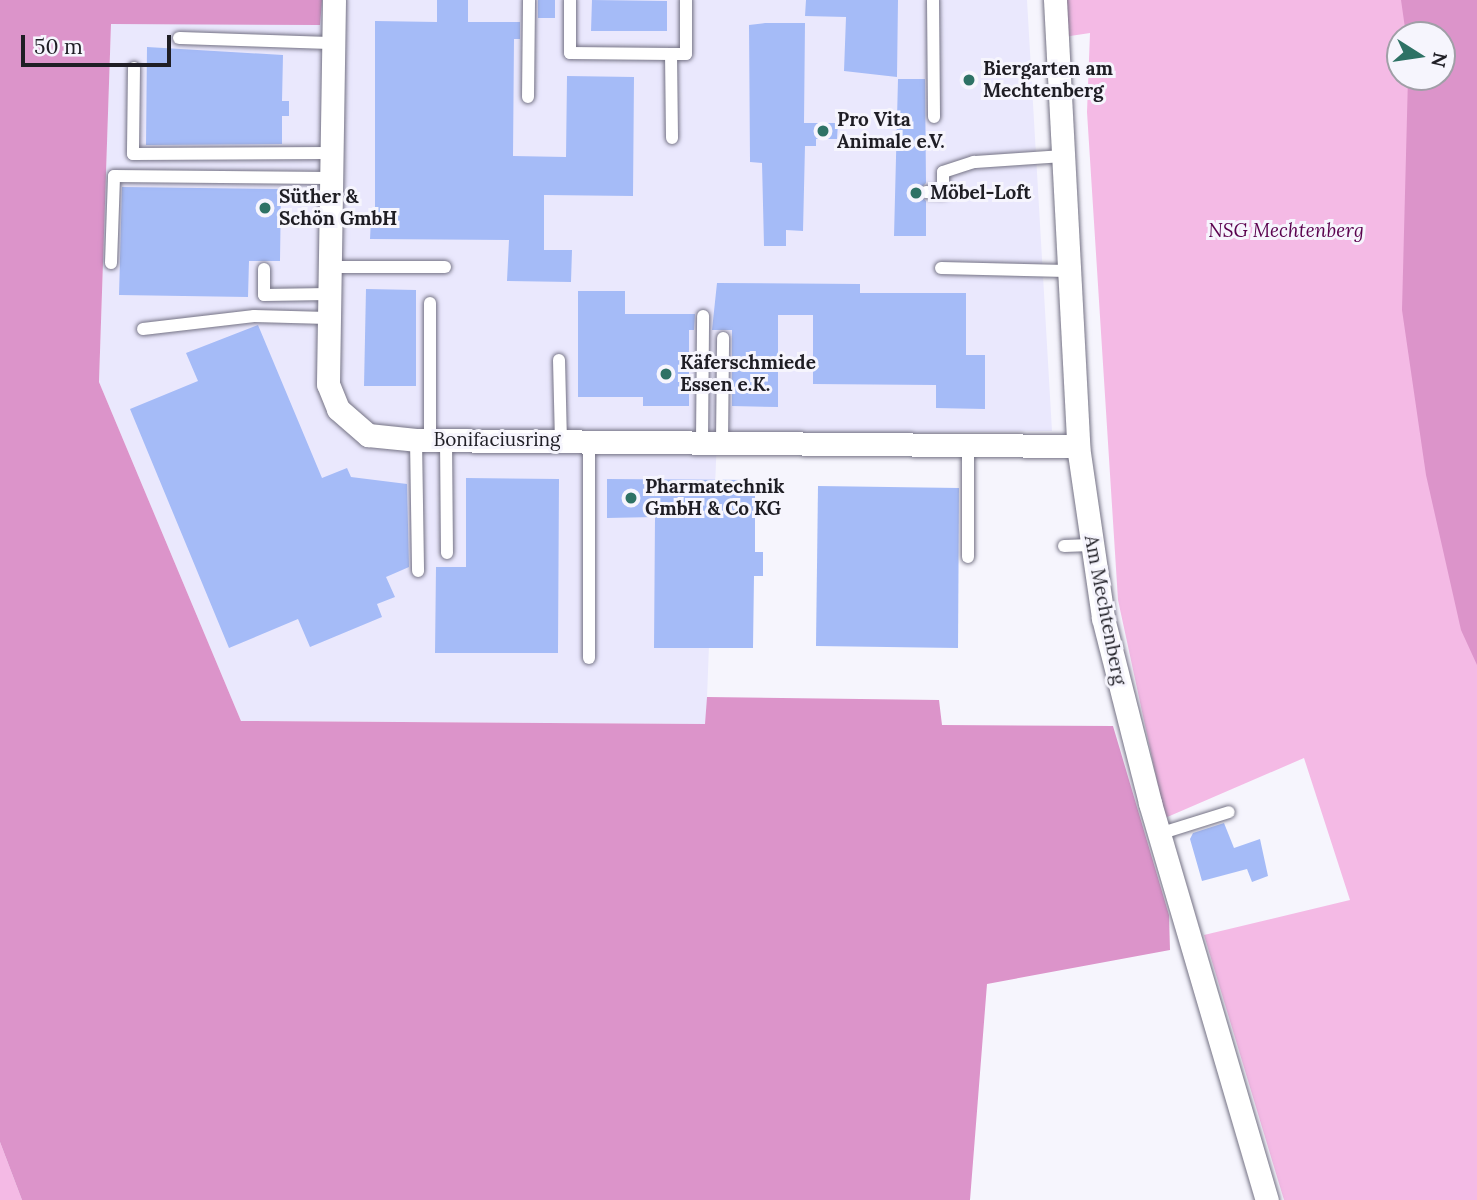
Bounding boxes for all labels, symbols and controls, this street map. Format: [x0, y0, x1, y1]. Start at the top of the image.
scale bar [24, 21, 175, 65]
north arrow [1386, 21, 1456, 91]
text: 50 m [34, 33, 83, 60]
text: N [1426, 50, 1453, 70]
place label: Biergarten am Mechtenberg [983, 58, 1113, 102]
marker: Biergarten am Mechtenberg [961, 72, 977, 88]
place label: Pro Vita Animale e.V. [837, 109, 945, 153]
marker: Pro Vita Animale e.V. [815, 123, 831, 139]
place label: Möbel-Loft [930, 182, 1031, 204]
marker: Möbel-Loft [908, 185, 924, 201]
place label: Süther & Schön GmbH [279, 186, 397, 230]
marker: Süther & Schön GmbH [257, 200, 273, 216]
park label: NSG Mechtenberg [1208, 220, 1364, 242]
place label: Käferschmiede Essen e.K. [680, 352, 816, 396]
marker: Käferschmiede Essen e.K. [658, 366, 674, 382]
street label: Bonifaciusring [433, 429, 561, 451]
place label: Pharmatechnik GmbH & Co KG [645, 476, 785, 520]
marker: Pharmatechnik GmbH & Co KG [623, 490, 639, 506]
street label: Am Mechtenberg [1079, 533, 1131, 687]

